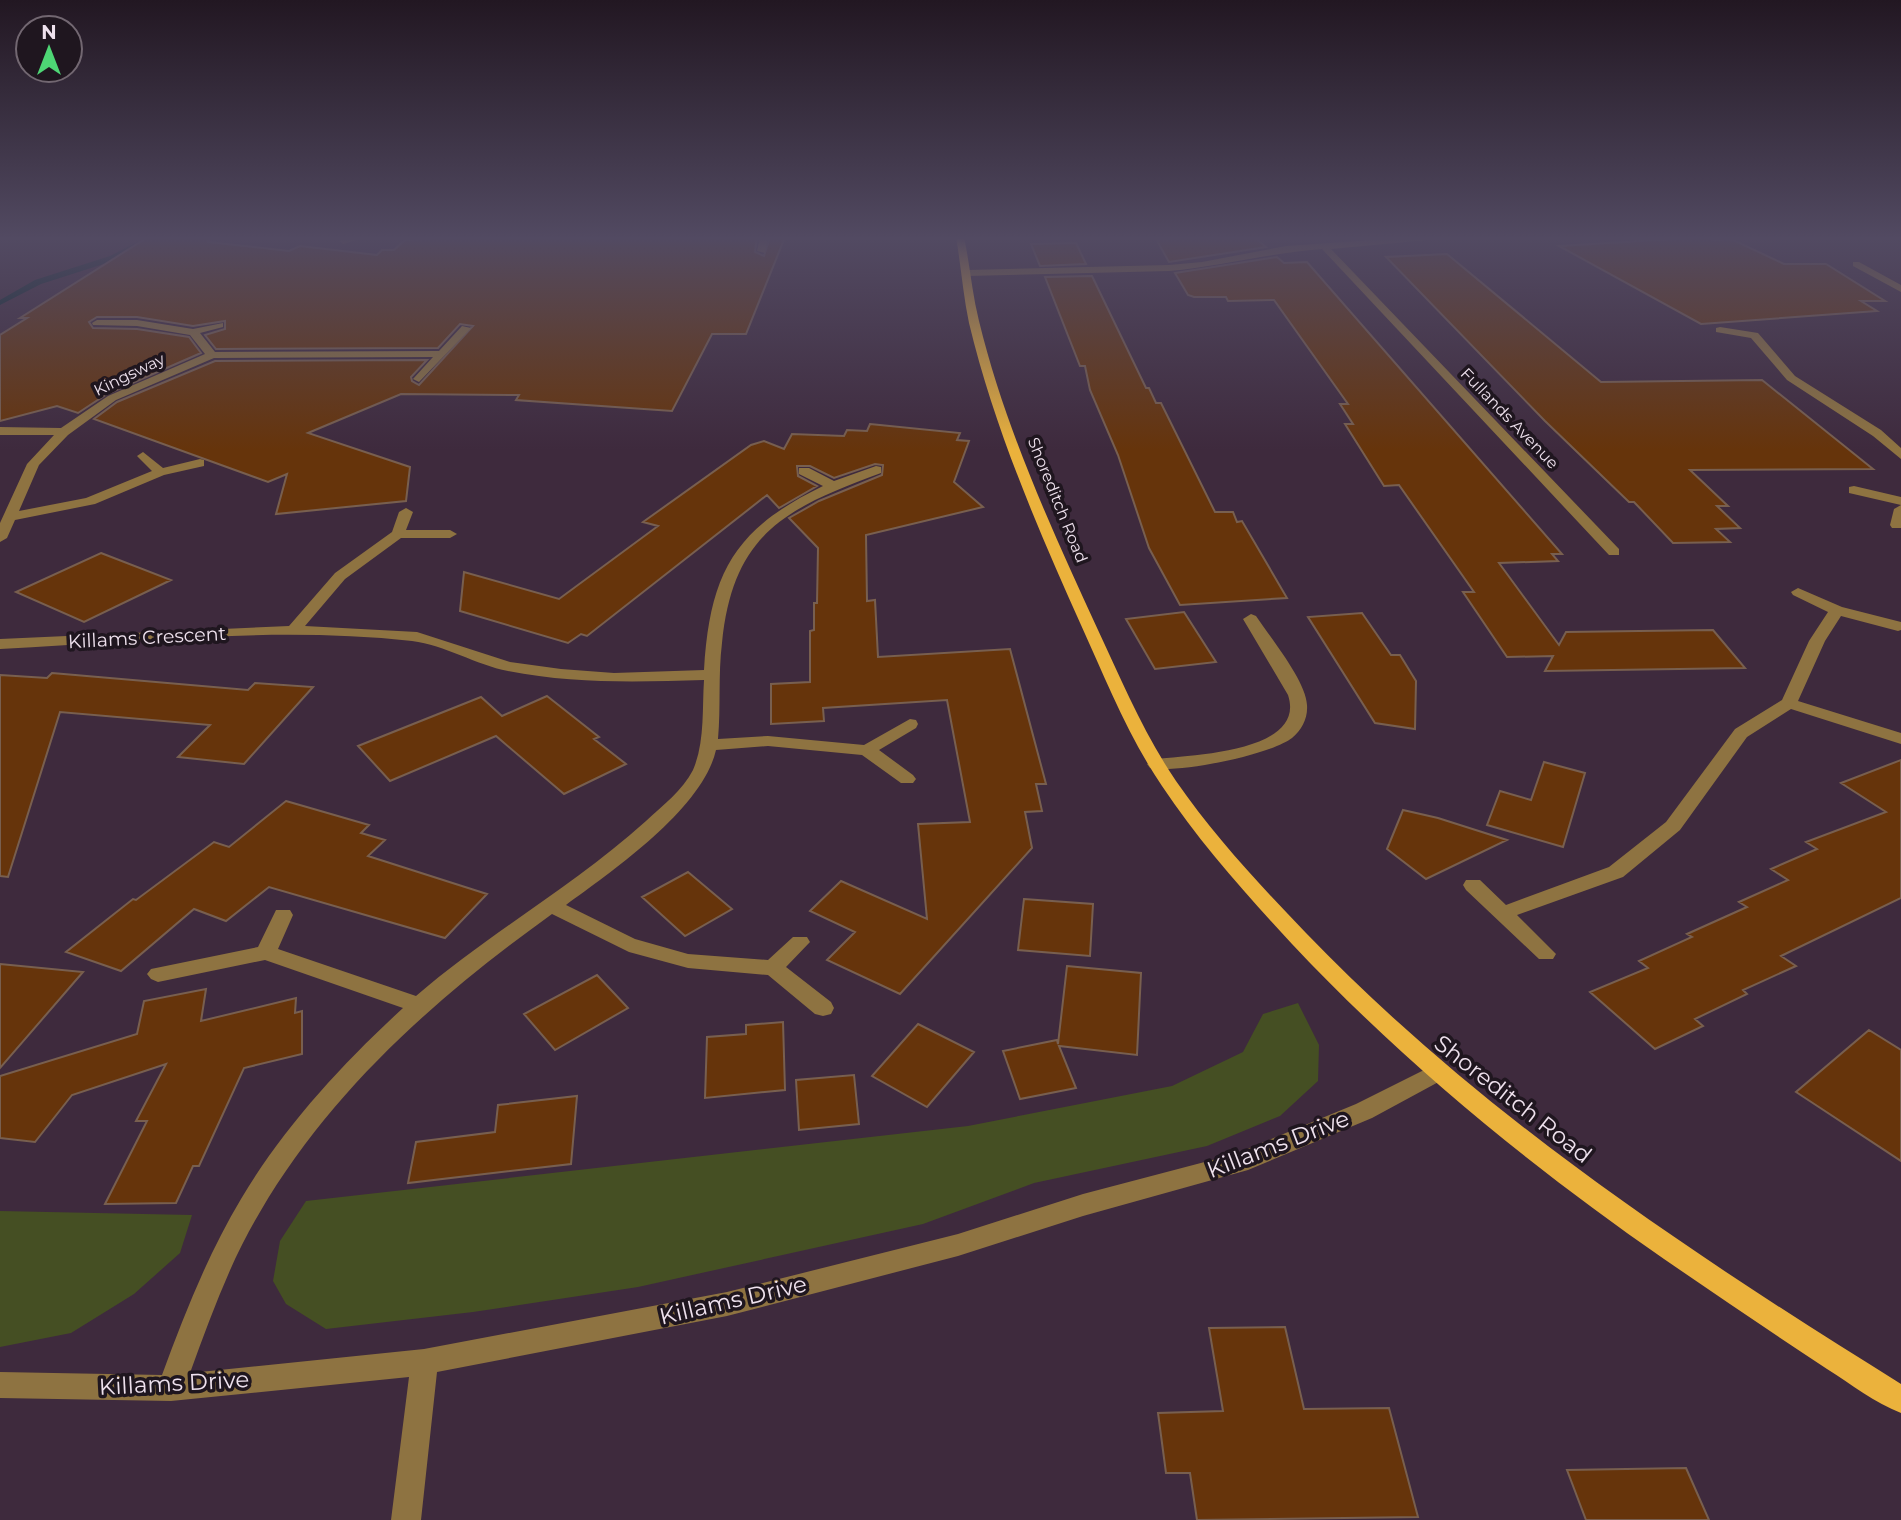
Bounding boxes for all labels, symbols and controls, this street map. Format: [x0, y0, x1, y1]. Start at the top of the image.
north arrow [14, 14, 84, 84]
text: N [41, 21, 57, 44]
street label: Kingsway [91, 349, 168, 400]
street label: Fullands Avenue [1457, 364, 1563, 473]
street label: Shoreditch Road [1024, 435, 1091, 566]
street label: Killams Crescent [67, 622, 227, 653]
street label: Shoreditch Road [1429, 1029, 1597, 1169]
street label: Killams Drive [1203, 1104, 1353, 1184]
street label: Killams Drive [657, 1269, 809, 1331]
street label: Killams Drive [98, 1365, 250, 1401]

